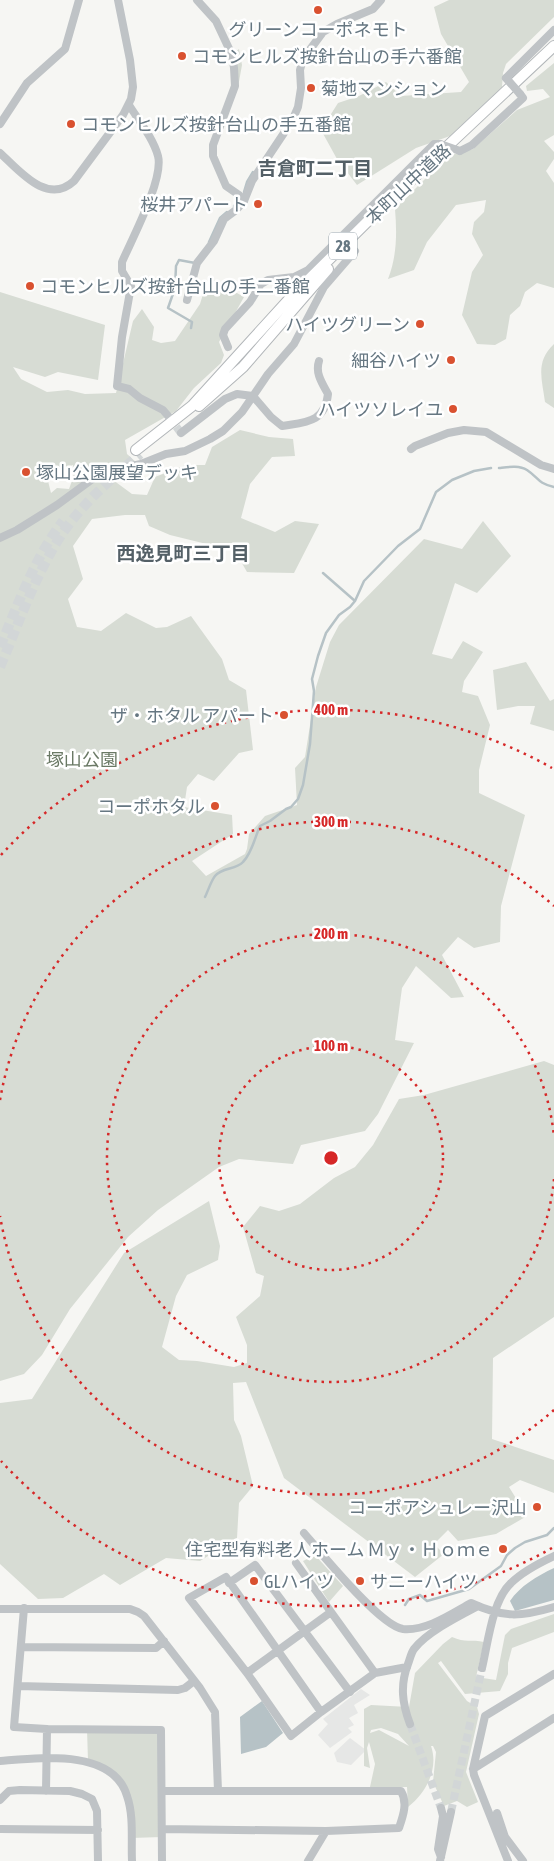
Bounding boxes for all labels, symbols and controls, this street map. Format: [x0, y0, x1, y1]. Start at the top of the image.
marker: グリーンコーポネモト [312, 4, 324, 16]
place label: グリーンコーポネモト [228, 19, 408, 40]
place label: コモンヒルズ按針台山の手六番館 [192, 46, 462, 67]
marker: コモンヒルズ按針台山の手六番館 [176, 50, 188, 62]
place label: 菊地マンション [321, 78, 447, 99]
marker: 菊地マンション [305, 82, 317, 94]
place label: コモンヒルズ按針台山の手五番館 [81, 114, 351, 135]
marker: コモンヒルズ按針台山の手五番館 [65, 118, 77, 130]
street label: 本町山中道路 [361, 139, 455, 229]
district label: 吉倉町二丁目 [258, 157, 372, 179]
place label: 桜井アパート [140, 194, 248, 215]
marker: 桜井アパート [252, 198, 264, 210]
road number: 28 [329, 232, 357, 260]
place label: コモンヒルズ按針台山の手二番館 [40, 276, 310, 297]
marker: コモンヒルズ按針台山の手二番館 [24, 280, 36, 292]
place label: ハイツグリーン [285, 314, 410, 335]
marker: ハイツグリーン [414, 318, 426, 330]
place label: 細谷ハイツ [351, 350, 441, 371]
marker: 細谷ハイツ [445, 354, 457, 366]
place label: ハイツソレイユ [318, 399, 443, 420]
marker: ハイツソレイユ [447, 403, 459, 415]
place label: 塚山公園展望デッキ [36, 462, 198, 483]
marker: 塚山公園展望デッキ [20, 466, 32, 478]
district label: 西逸見町三丁目 [116, 542, 250, 564]
text: 400 m [313, 701, 348, 718]
place label: ザ・ホタル アパート [110, 705, 274, 726]
marker: ザ・ホタル アパート [278, 709, 290, 721]
park label: 塚山公園 [46, 749, 118, 770]
place label: コーポホタル [97, 796, 205, 817]
marker: コーポホタル [209, 800, 221, 812]
text: 300 m [314, 813, 348, 830]
text: 200 m [314, 925, 348, 942]
text: 100 m [314, 1037, 348, 1054]
centre of rings [322, 1149, 340, 1167]
place label: コーポアシュレー沢山 [348, 1497, 527, 1518]
marker: コーポアシュレー沢山 [531, 1501, 543, 1513]
place label: 住宅型有料老人ホーム Ｍｙ・Ｈｏｍｅ [185, 1539, 493, 1561]
marker: 住宅型有料老人ホーム Ｍｙ・Ｈｏｍｅ [497, 1543, 509, 1555]
place label: GLハイツ [264, 1571, 334, 1592]
place label: サニーハイツ [370, 1571, 477, 1592]
marker: GLハイツ [248, 1575, 260, 1587]
marker: サニーハイツ [354, 1575, 366, 1587]

